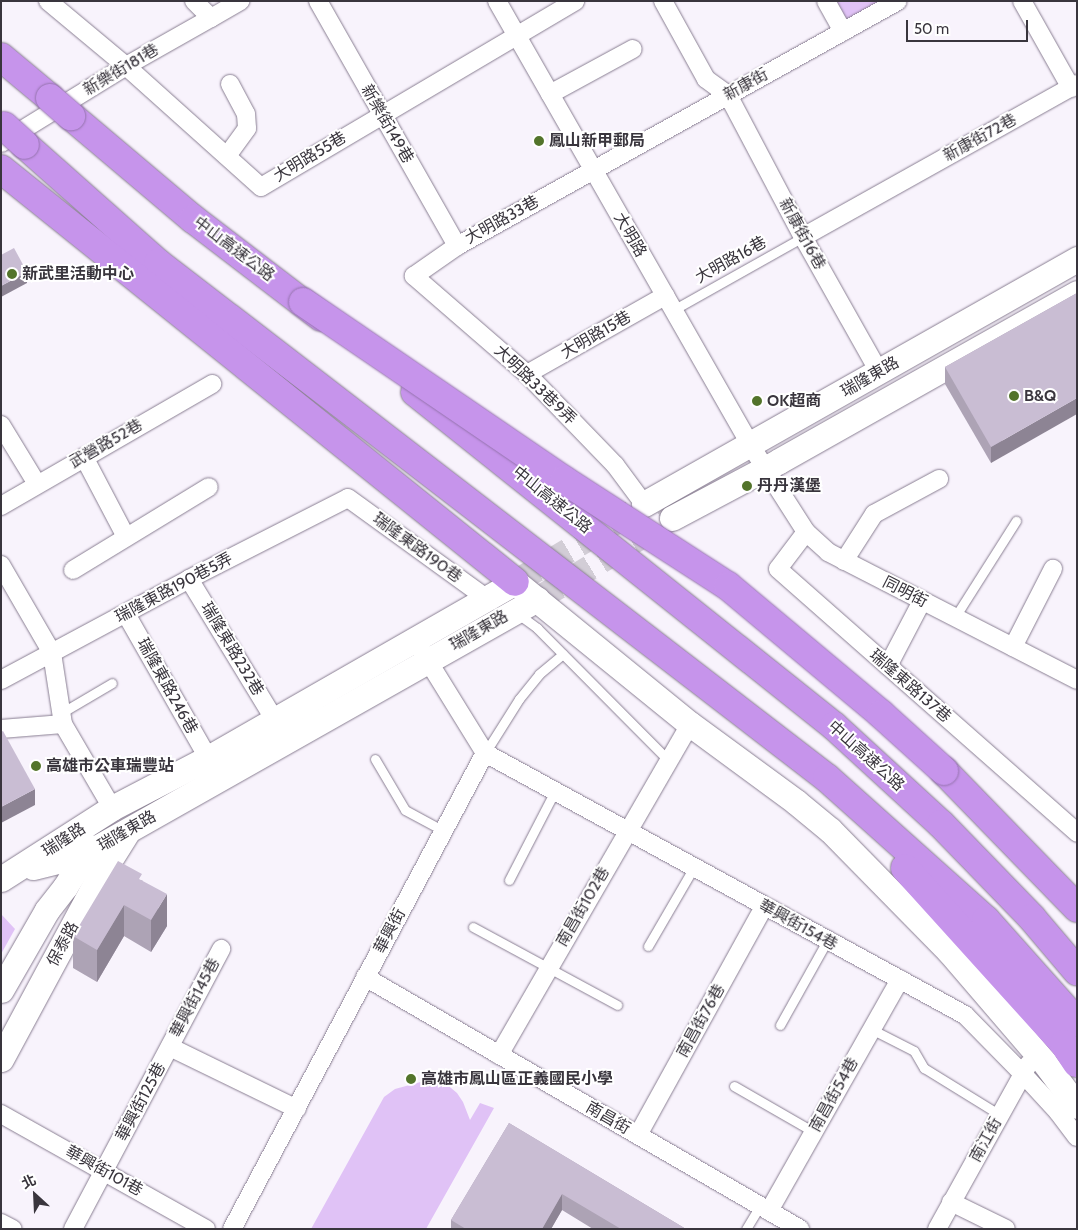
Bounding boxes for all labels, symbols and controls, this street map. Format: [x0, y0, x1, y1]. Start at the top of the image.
scale bar [908, 10, 1030, 42]
text: 50 m [914, 20, 949, 38]
street label: 新樂街181巷 [80, 40, 162, 100]
street label: 新康街 [720, 65, 772, 105]
street label: 新樂街149巷 [357, 81, 417, 167]
street label: 新康街72巷 [940, 110, 1020, 166]
street label: 大明路55巷 [270, 128, 350, 186]
place label: 鳳山新甲郵局 [549, 131, 645, 151]
marker: 鳳山新甲郵局 [533, 135, 545, 147]
street label: 大明路33巷 [462, 192, 542, 248]
street label: 新康街16巷 [775, 195, 829, 273]
street label: 大明路 [610, 209, 650, 261]
street label: 中山高速公路 [190, 212, 278, 286]
street label: 大明路16巷 [692, 233, 770, 287]
place label: 新武里活動中心 [22, 264, 134, 284]
marker: 新武里活動中心 [6, 268, 18, 280]
street label: 大明路15巷 [557, 307, 635, 363]
street label: 大明路33巷9弄 [490, 341, 580, 429]
street label: 瑞隆東路 [837, 353, 903, 401]
place label: B&Q [1024, 386, 1056, 406]
marker: B&Q [1008, 390, 1020, 402]
place label: OK超商 [767, 391, 821, 411]
marker: OK超商 [751, 395, 763, 407]
street label: 武營路52巷 [66, 415, 146, 473]
street label: 中山高速公路 [509, 462, 595, 538]
place label: 丹丹漢堡 [757, 476, 821, 496]
marker: 丹丹漢堡 [741, 480, 753, 492]
street label: 瑞隆東路190巷 [369, 509, 465, 587]
street label: 瑞隆東路190巷5弄 [112, 549, 236, 627]
street label: 同明街 [879, 573, 931, 611]
street label: 瑞隆東路232巷 [197, 599, 267, 699]
street label: 瑞隆東路 [446, 607, 512, 655]
street label: 瑞隆東路246巷 [133, 635, 201, 737]
street label: 瑞隆東路137巷 [865, 645, 955, 727]
street label: 中山高速公路 [824, 717, 908, 795]
place label: 高雄市公車瑞豐站 [46, 756, 174, 776]
marker: 高雄市公車瑞豐站 [30, 760, 42, 772]
street label: 瑞隆東路 [94, 807, 160, 855]
street label: 瑞隆路 [39, 819, 89, 861]
street label: 南昌街102巷 [552, 864, 614, 950]
street label: 華興街154巷 [755, 895, 841, 955]
street label: 華興街 [370, 905, 410, 957]
street label: 保泰路 [43, 918, 83, 970]
street label: 華興街145巷 [166, 955, 224, 1041]
street label: 南昌街76巷 [673, 981, 729, 1061]
street label: 南昌街54巷 [806, 1055, 862, 1135]
street label: 華興街125巷 [112, 1059, 170, 1145]
place label: 高雄市鳳山區正義國民小學 [421, 1069, 613, 1089]
marker: 高雄市鳳山區正義國民小學 [405, 1073, 417, 1085]
street label: 南昌街 [582, 1098, 634, 1138]
street label: 南江街 [966, 1114, 1006, 1166]
street label: 華興街101巷 [62, 1142, 146, 1200]
north arrow [10, 1170, 60, 1220]
text: 北 [19, 1170, 39, 1193]

